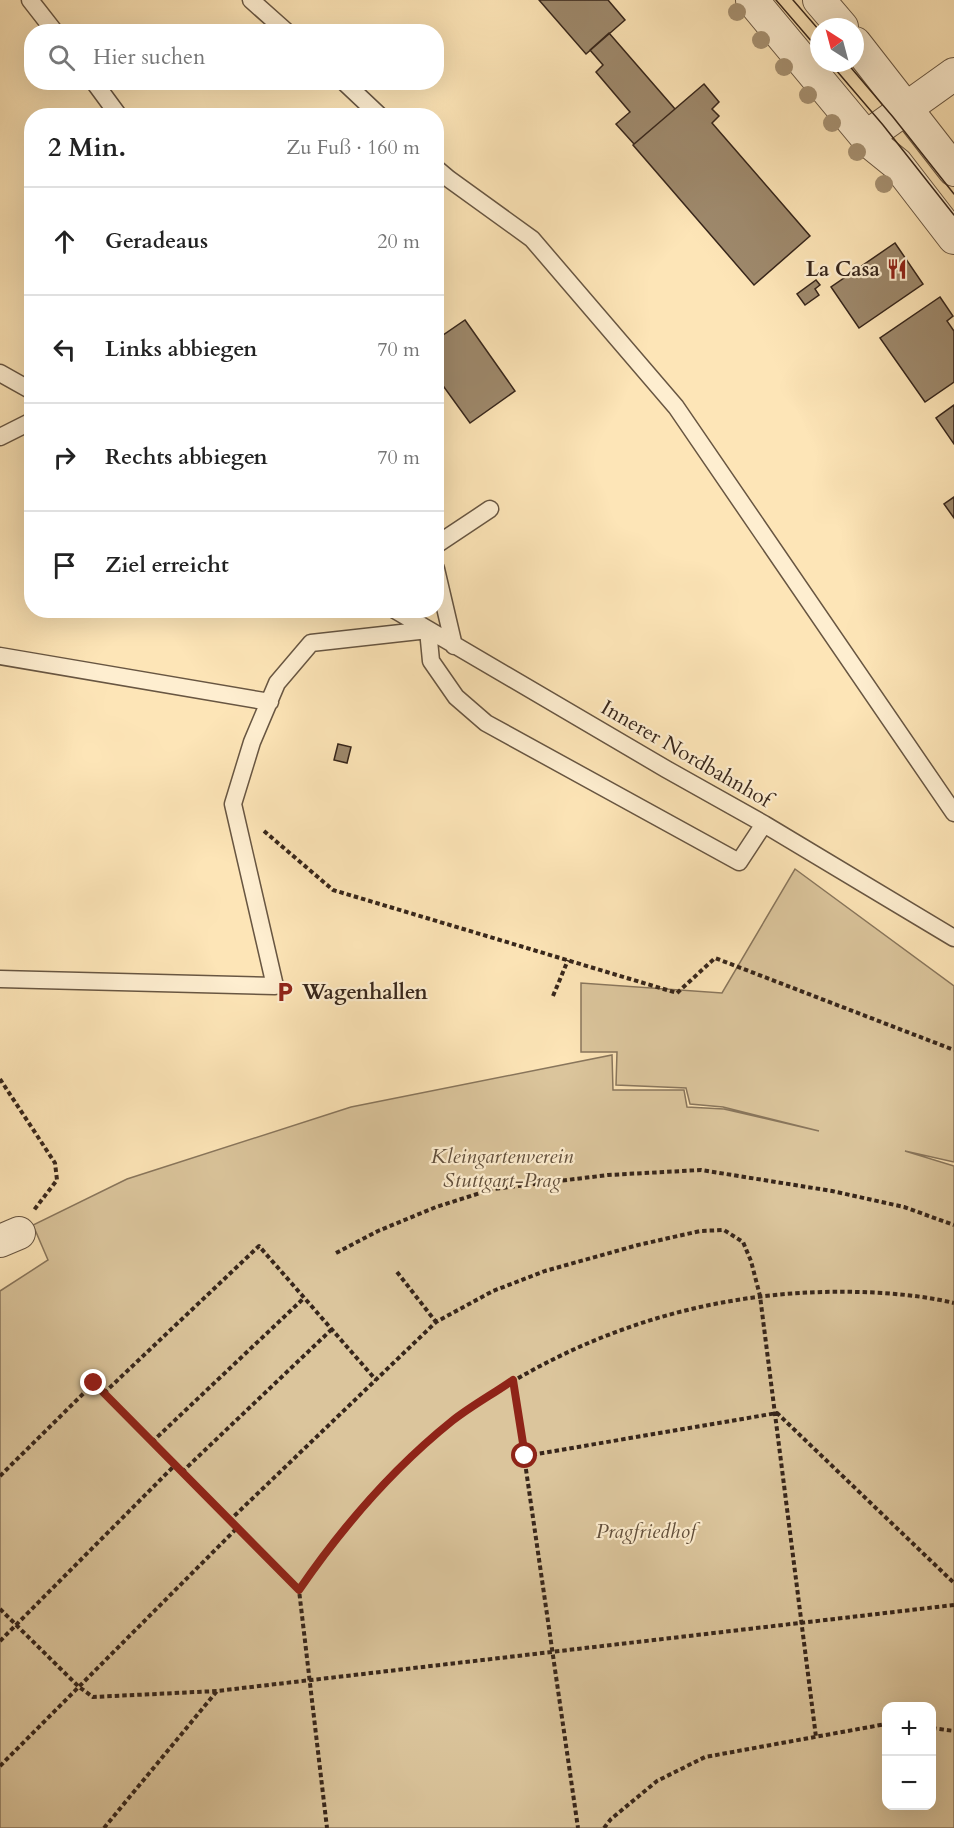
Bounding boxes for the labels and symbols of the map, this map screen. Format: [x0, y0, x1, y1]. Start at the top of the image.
north arrow [810, 18, 864, 72]
place label: La Casa [806, 255, 881, 284]
restaurant icon: La Casa [885, 257, 909, 281]
street label: Innerer Nordbahnhof [595, 693, 780, 816]
place label: Wagenhallen [301, 978, 428, 1007]
parking icon: Wagenhallen [273, 980, 297, 1004]
park label: Kleingartenverein Stuttgart-Prag [431, 1142, 574, 1195]
route end [80, 1369, 106, 1395]
route start [511, 1442, 537, 1468]
park label: Pragfriedhof [596, 1517, 701, 1546]

